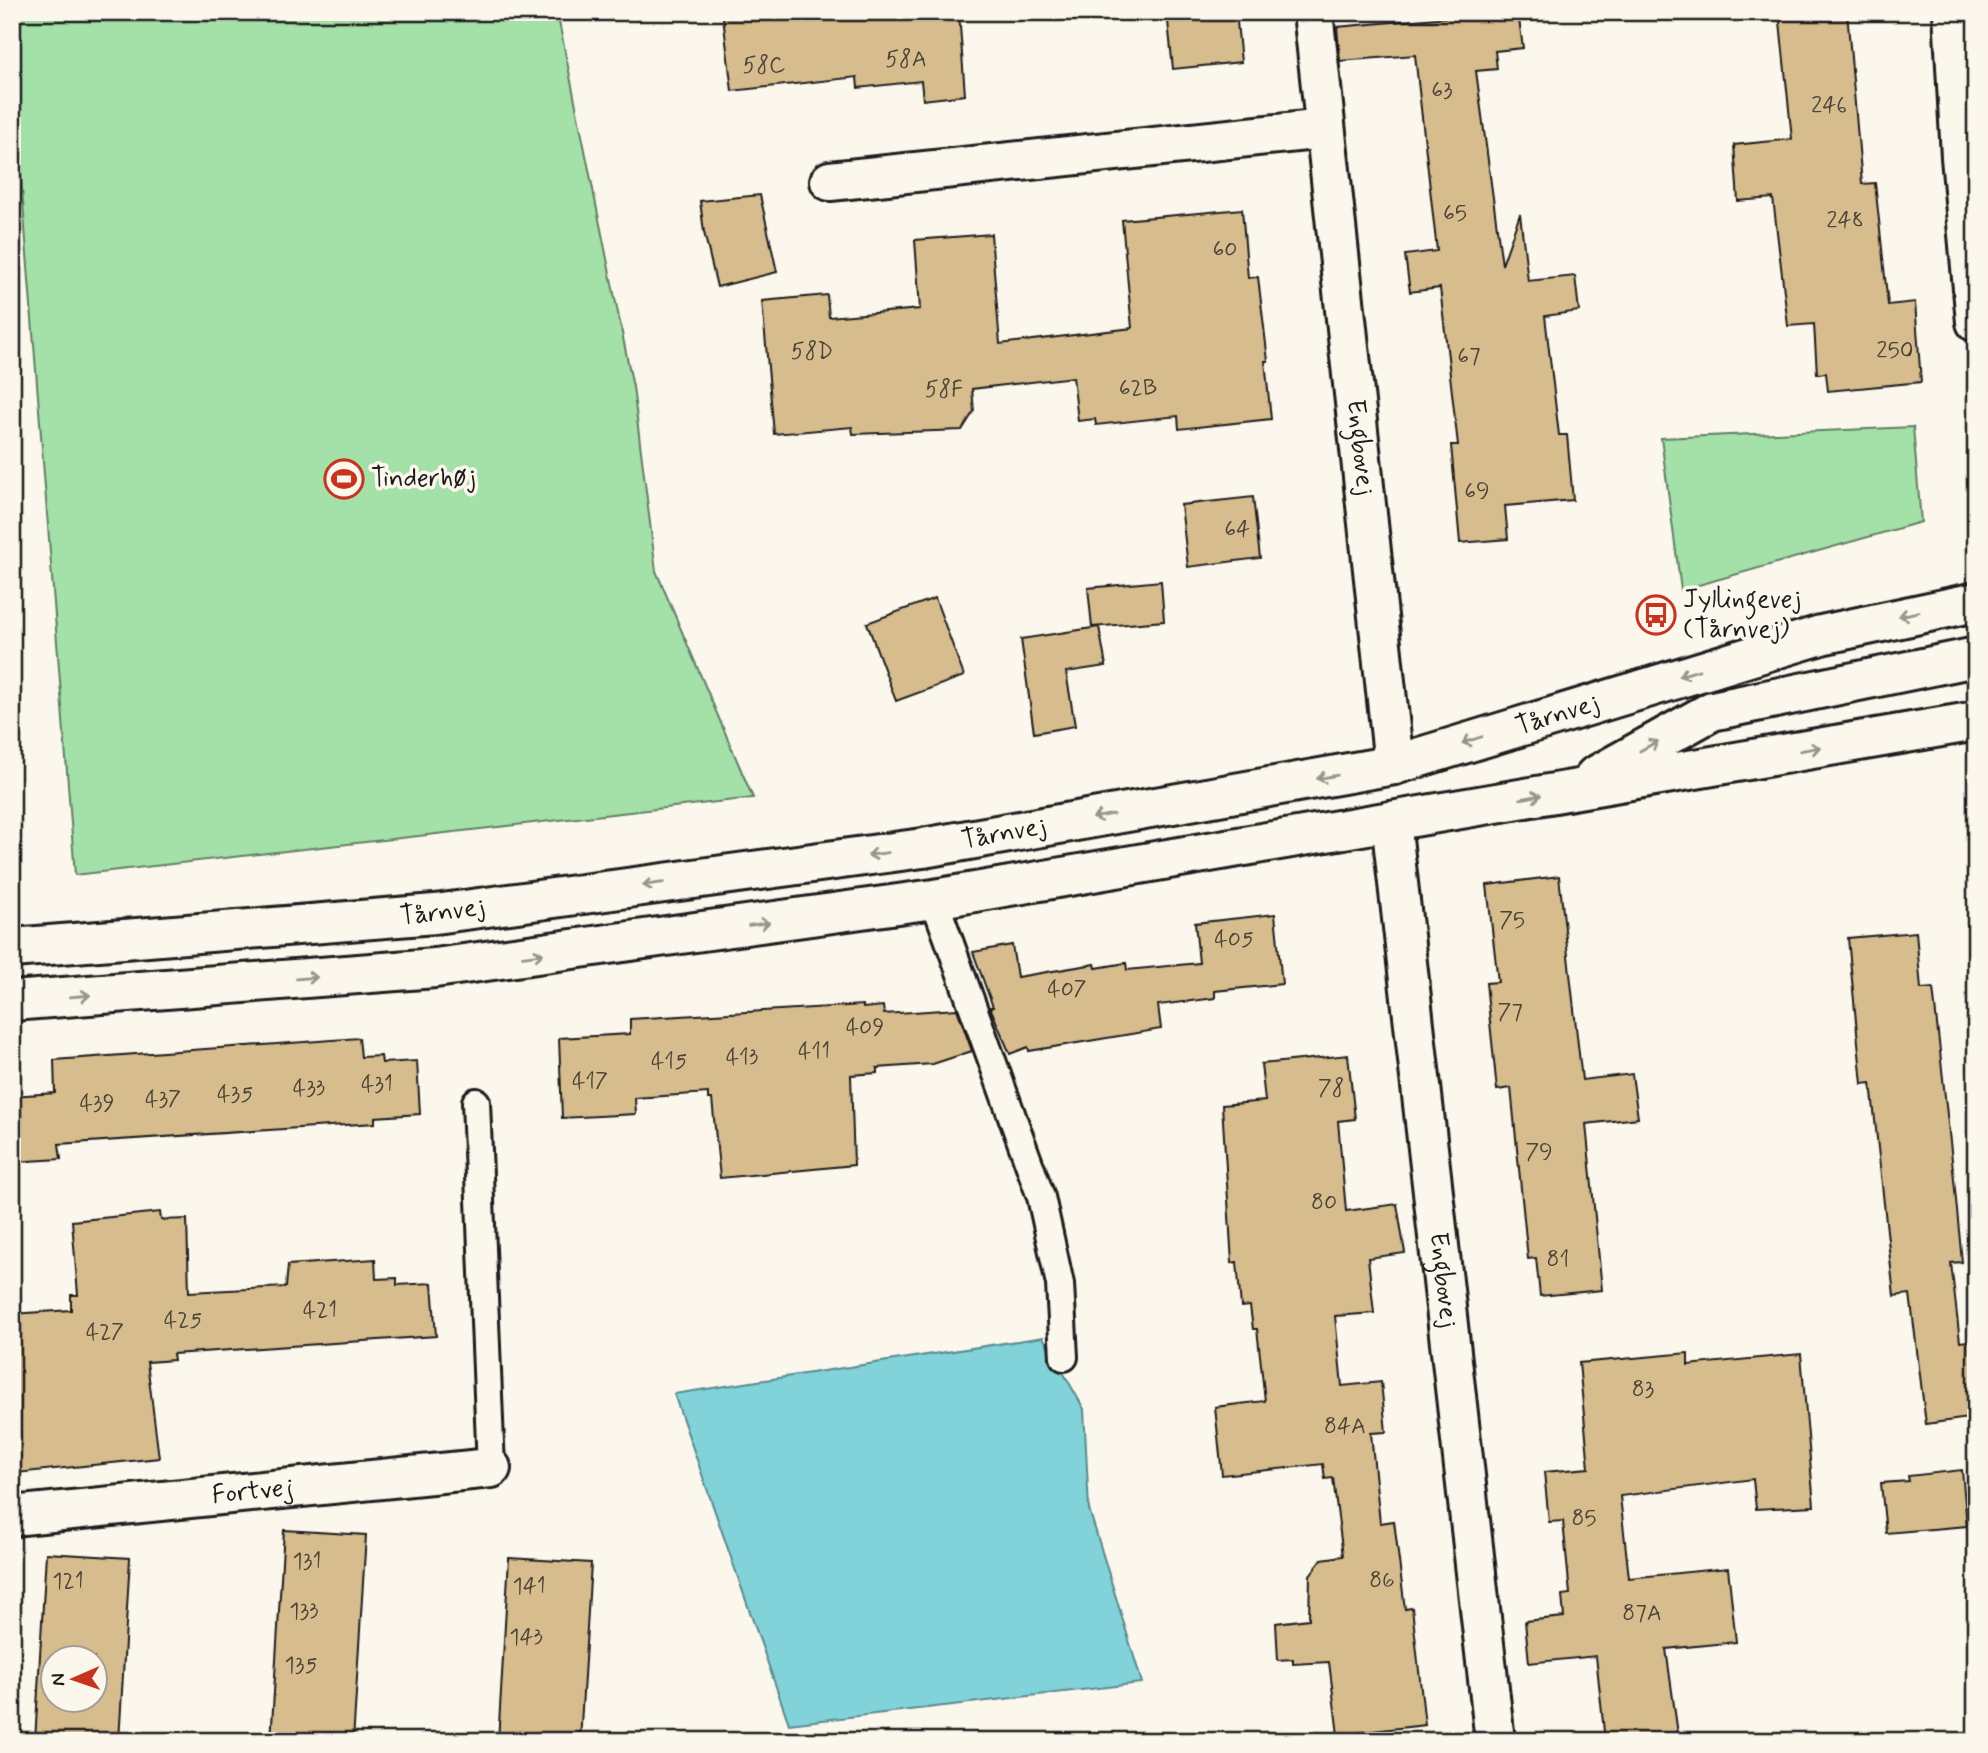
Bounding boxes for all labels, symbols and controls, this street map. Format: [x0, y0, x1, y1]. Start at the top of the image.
house number: 58A [885, 45, 927, 75]
house number: 58C [743, 51, 785, 81]
house number: 63 [1431, 76, 1453, 106]
house number: 246 [1811, 91, 1847, 121]
house number: 65 [1443, 199, 1467, 229]
house number: 248 [1826, 206, 1864, 236]
house number: 60 [1213, 235, 1237, 265]
house number: 250 [1876, 336, 1914, 366]
house number: 58D [791, 337, 833, 367]
house number: 67 [1457, 342, 1481, 372]
house number: 62B [1119, 374, 1157, 404]
house number: 58F [925, 375, 963, 405]
street label: Engbovej [1338, 398, 1382, 497]
sports icon: Tinderhøj [323, 458, 365, 500]
place label: Tinderhøj [371, 462, 476, 496]
house number: 69 [1464, 477, 1490, 507]
house number: 64 [1224, 515, 1250, 545]
place label: Jyllingevej (Tårnvej) [1683, 583, 1801, 647]
bus stop icon: Jyllingevej (Tårnvej) [1635, 594, 1677, 636]
one-way arrow [1898, 608, 1921, 621]
one-way arrow [1678, 668, 1700, 681]
street label: Tårnvej [1512, 686, 1604, 744]
one-way arrow [1461, 735, 1483, 747]
one-way arrow [1639, 739, 1659, 753]
one-way arrow [1798, 742, 1820, 755]
one-way arrow [1316, 771, 1339, 784]
one-way arrow [1519, 790, 1542, 803]
street label: Tårnvej [959, 810, 1049, 858]
one-way arrow [1092, 810, 1115, 823]
one-way arrow [867, 847, 890, 860]
one-way arrow [642, 878, 665, 891]
street label: Tårnvej [398, 890, 487, 934]
house number: 75 [1499, 906, 1525, 936]
one-way arrow [747, 917, 770, 930]
house number: 405 [1214, 925, 1254, 955]
one-way arrow [521, 948, 544, 961]
one-way arrow [295, 971, 318, 984]
house number: 407 [1047, 975, 1087, 1005]
one-way arrow [68, 989, 91, 1002]
house number: 77 [1497, 998, 1523, 1028]
house number: 409 [846, 1013, 884, 1043]
house number: 411 [798, 1037, 830, 1067]
house number: 413 [726, 1043, 758, 1073]
house number: 415 [651, 1047, 687, 1077]
house number: 417 [572, 1067, 608, 1097]
house number: 431 [361, 1070, 393, 1100]
house number: 433 [293, 1074, 325, 1104]
house number: 78 [1318, 1074, 1344, 1104]
house number: 435 [217, 1080, 253, 1110]
house number: 437 [145, 1085, 181, 1115]
house number: 439 [79, 1089, 115, 1119]
house number: 79 [1525, 1138, 1553, 1168]
house number: 80 [1311, 1188, 1337, 1218]
street label: Engbovej [1421, 1230, 1465, 1330]
house number: 81 [1547, 1245, 1569, 1275]
house number: 421 [303, 1296, 337, 1326]
house number: 425 [164, 1306, 202, 1336]
house number: 427 [86, 1318, 124, 1348]
house number: 83 [1632, 1375, 1655, 1405]
house number: 84A [1324, 1412, 1366, 1442]
street label: Fortvej [210, 1471, 295, 1513]
house number: 85 [1571, 1504, 1597, 1534]
house number: 131 [293, 1547, 321, 1577]
house number: 86 [1369, 1566, 1395, 1596]
house number: 121 [52, 1567, 84, 1597]
house number: 141 [512, 1572, 546, 1602]
house number: 133 [289, 1597, 319, 1627]
house number: 87A [1622, 1599, 1662, 1629]
house number: 143 [509, 1623, 543, 1653]
north arrow [38, 1644, 108, 1714]
house number: 135 [285, 1651, 317, 1681]
text: N [46, 1673, 71, 1686]

